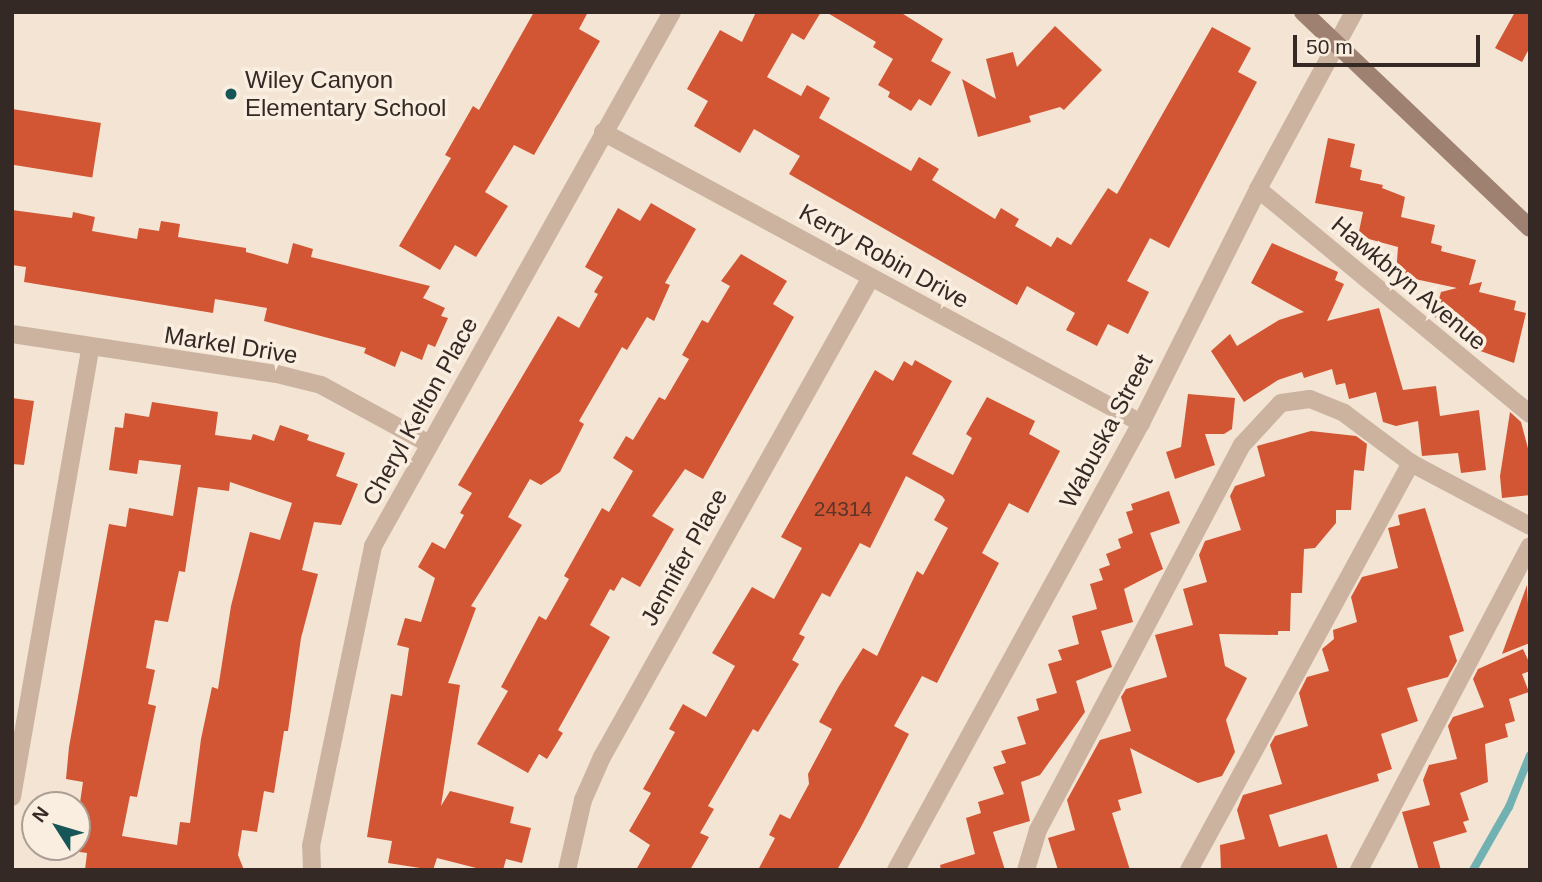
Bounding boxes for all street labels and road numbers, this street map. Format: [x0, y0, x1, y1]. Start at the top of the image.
street label: Kerry Robin Drive [794, 197, 974, 315]
street label: Hawkbryn Avenue [1325, 210, 1493, 356]
street label: Cheryl Kelton Place [356, 312, 484, 510]
street label: Markel Drive [162, 320, 300, 370]
street label: Wabuska Street [1053, 349, 1159, 513]
street label: Jennifer Place [635, 484, 733, 630]

